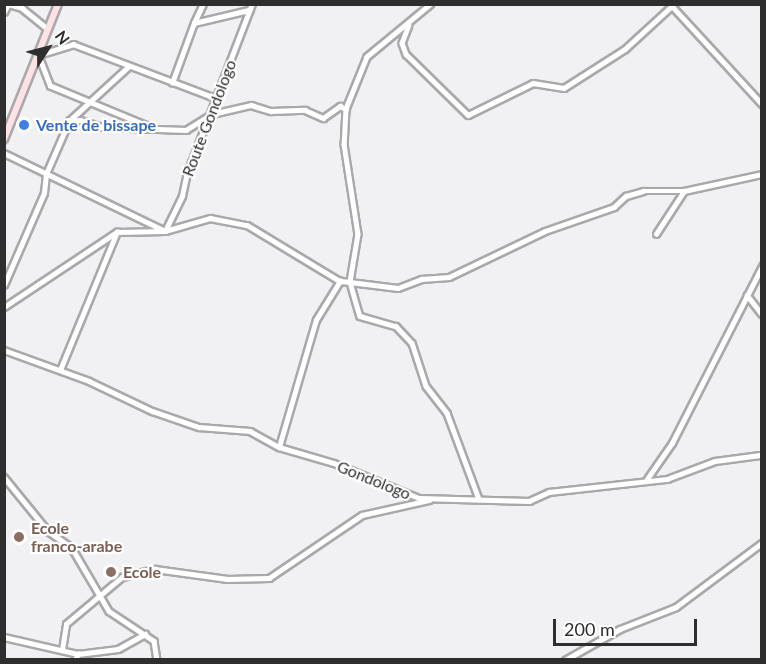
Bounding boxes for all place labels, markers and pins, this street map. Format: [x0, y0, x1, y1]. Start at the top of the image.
place label: Vente de bissape [36, 115, 156, 135]
marker: Vente de bissape [17, 118, 31, 132]
place label: Ecole franco-arabe [31, 518, 122, 556]
marker: Ecole franco-arabe [12, 530, 26, 544]
place label: Ecole [123, 562, 161, 582]
marker: Ecole [104, 565, 118, 579]

